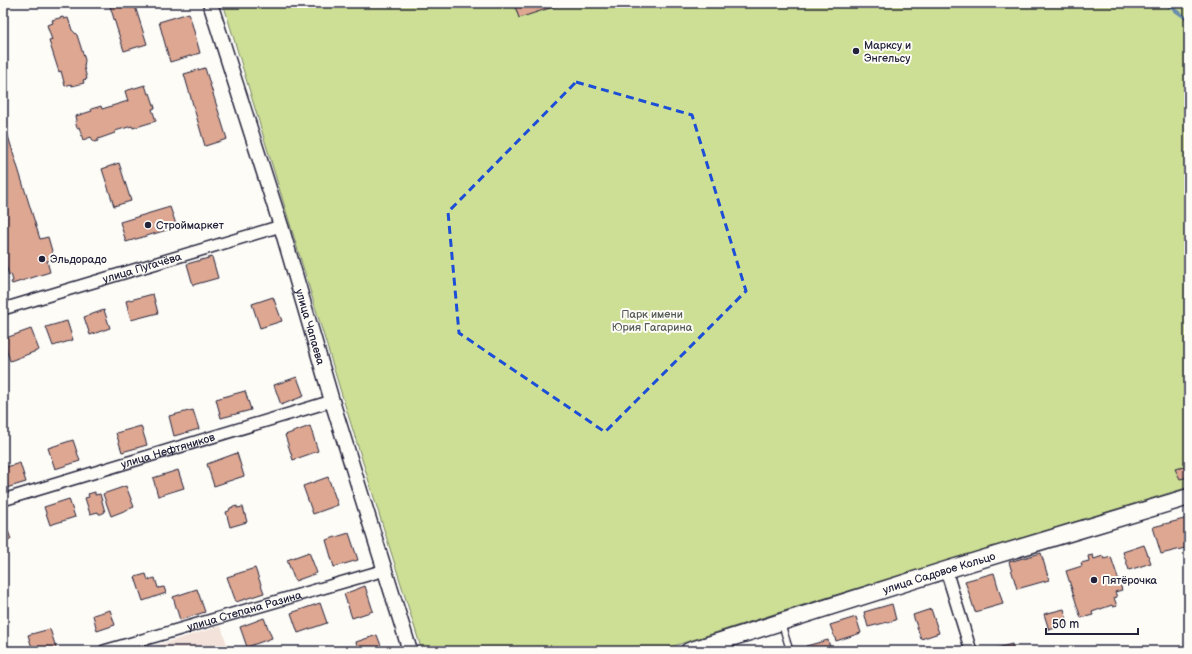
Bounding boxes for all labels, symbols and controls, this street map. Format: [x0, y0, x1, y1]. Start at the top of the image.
place label: Марксу и Энгельсу [864, 39, 911, 65]
marker: Марксу и Энгельсу [851, 46, 861, 56]
place label: Строймаркет [156, 219, 224, 232]
marker: Строймаркет [143, 220, 153, 230]
street label: улица Пугачёва [101, 250, 183, 285]
place label: Эльдорадо [50, 253, 107, 266]
marker: Эльдорадо [37, 254, 47, 264]
street label: улица Чапаева [293, 287, 328, 367]
park label: Парк имени Юрия Гагарина [612, 308, 693, 334]
street label: улица Нефтяников [119, 430, 217, 471]
street label: улица Садовое Кольцо [881, 549, 997, 596]
place label: Пятёрочка [1102, 574, 1158, 587]
marker: Пятёрочка [1089, 575, 1099, 585]
street label: улица Степана Разина [186, 588, 303, 633]
scale bar [1046, 610, 1138, 636]
text: 50 m [1052, 617, 1079, 632]

